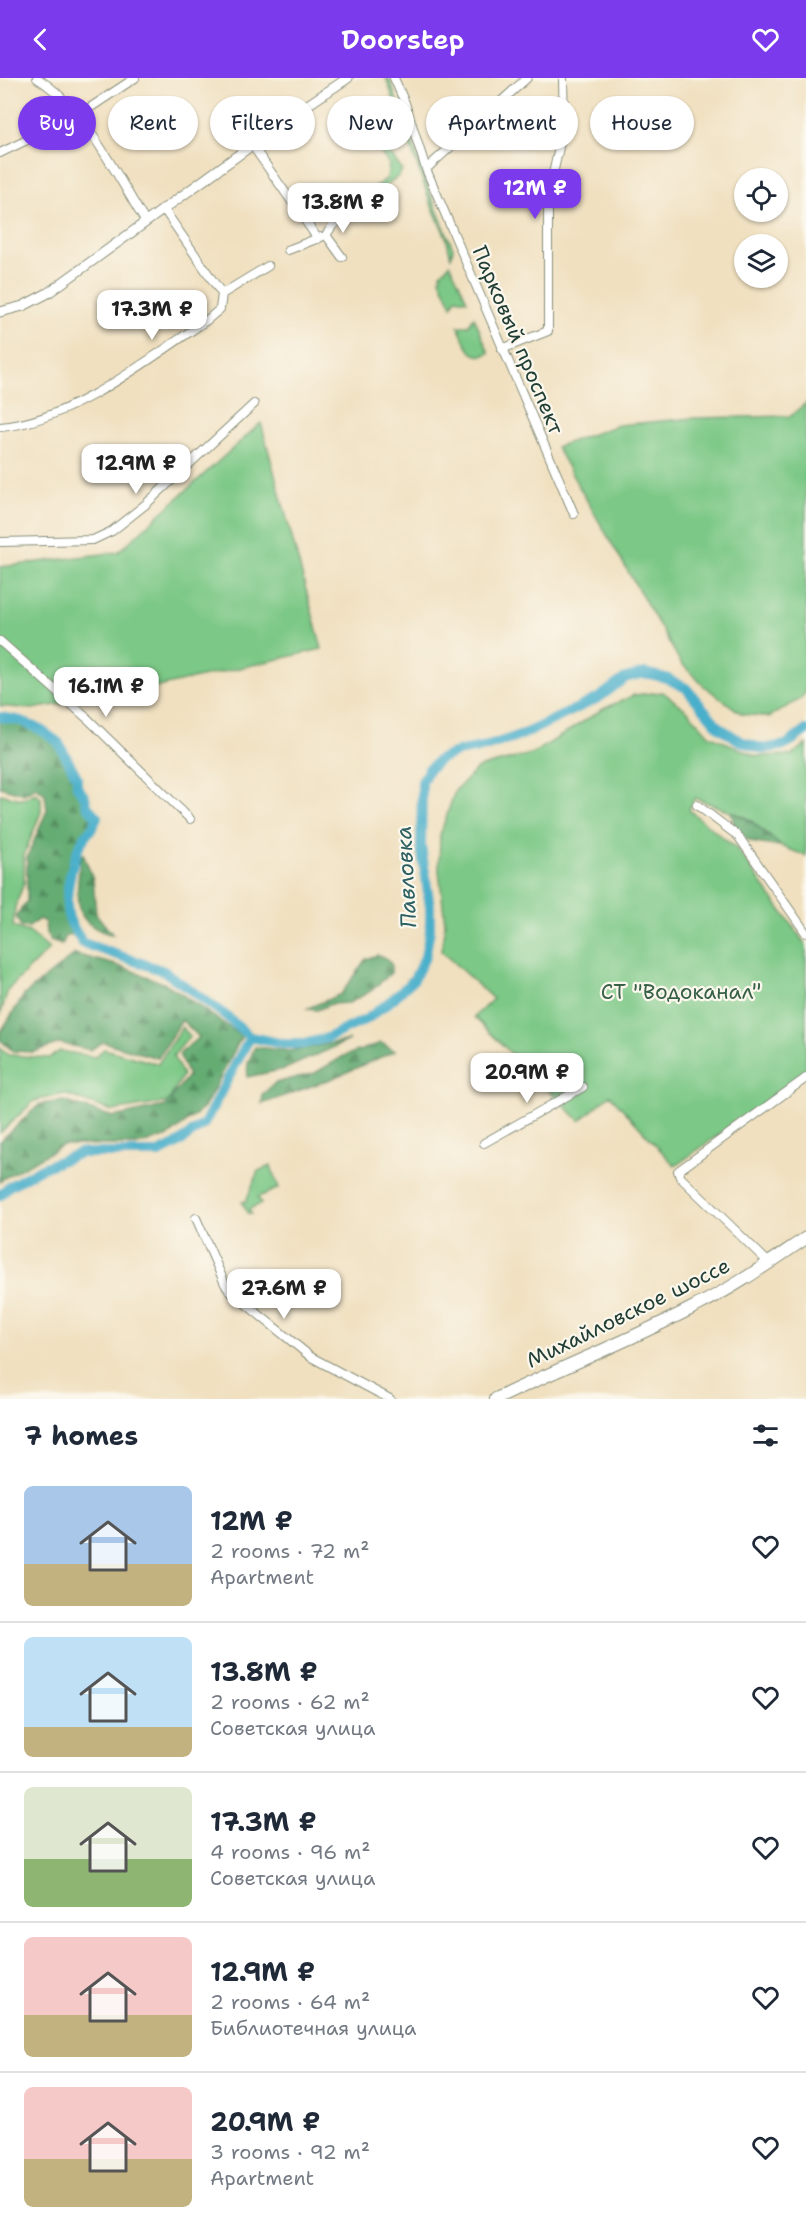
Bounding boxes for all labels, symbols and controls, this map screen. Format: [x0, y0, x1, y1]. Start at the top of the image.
text: Doorstep [341, 21, 465, 58]
icon: back [24, 23, 57, 56]
icon: heart [749, 23, 782, 56]
chip: Buy [18, 96, 96, 150]
chip: Rent [108, 96, 198, 150]
chip: Filters [210, 96, 315, 150]
chip: New [327, 96, 414, 150]
chip: Apartment [426, 96, 578, 150]
chip: House [590, 96, 694, 150]
map controls [734, 168, 788, 288]
button: locate [734, 168, 788, 222]
pin: 12M ₽ [493, 169, 577, 220]
text: 12M ₽ [503, 175, 567, 201]
pin: 13.8M ₽ [288, 183, 398, 234]
text: 13.8M ₽ [302, 189, 384, 215]
button: layers [734, 234, 788, 288]
street label: Парковый проспект [466, 242, 570, 439]
pin: 17.3M ₽ [97, 290, 207, 341]
text: 17.3M ₽ [111, 296, 193, 322]
pin: 12.9M ₽ [81, 444, 191, 495]
text: 12.9M ₽ [96, 450, 176, 476]
pin: 16.1M ₽ [51, 667, 161, 718]
text: 16.1M ₽ [68, 673, 144, 699]
water label: Павловка [389, 825, 423, 929]
park label: СТ "Водоканал" [601, 978, 761, 1006]
pin: 20.9M ₽ [472, 1053, 582, 1104]
text: 20.9M ₽ [485, 1059, 570, 1085]
street label: Михайловское шоссе [522, 1251, 734, 1375]
pin: 27.6M ₽ [229, 1269, 339, 1320]
text: 27.6M ₽ [241, 1275, 327, 1301]
text: 7 homes [24, 1418, 138, 1453]
icon: filters [749, 1419, 782, 1452]
text: 12M ₽ [210, 1503, 293, 1538]
icon: home [72, 1510, 144, 1582]
icon: heart [749, 1530, 782, 1563]
text: 2 rooms · 72 m² [210, 1538, 369, 1564]
text: Apartment [210, 1564, 314, 1590]
text: 13.8M ₽ [210, 1654, 318, 1689]
icon: home [72, 1661, 144, 1733]
icon: heart [749, 1681, 782, 1714]
text: 2 rooms · 62 m² [210, 1689, 370, 1715]
text: Советская улица [210, 1715, 375, 1741]
text: 17.3M ₽ [210, 1804, 317, 1839]
icon: home [72, 1811, 144, 1883]
icon: heart [749, 1831, 782, 1864]
text: 4 rooms · 96 m² [210, 1839, 371, 1865]
text: Советская улица [210, 1865, 375, 1891]
text: 12.9M ₽ [210, 1954, 315, 1989]
icon: home [72, 1961, 144, 2033]
icon: heart [749, 1981, 782, 2014]
text: 2 rooms · 64 m² [210, 1989, 370, 2015]
text: Библиотечная улица [210, 2015, 416, 2041]
text: 20.9M ₽ [210, 2104, 321, 2139]
icon: home [72, 2111, 144, 2183]
icon: heart [749, 2131, 782, 2164]
text: 3 rooms · 92 m² [210, 2139, 370, 2165]
text: Apartment [210, 2165, 314, 2191]

